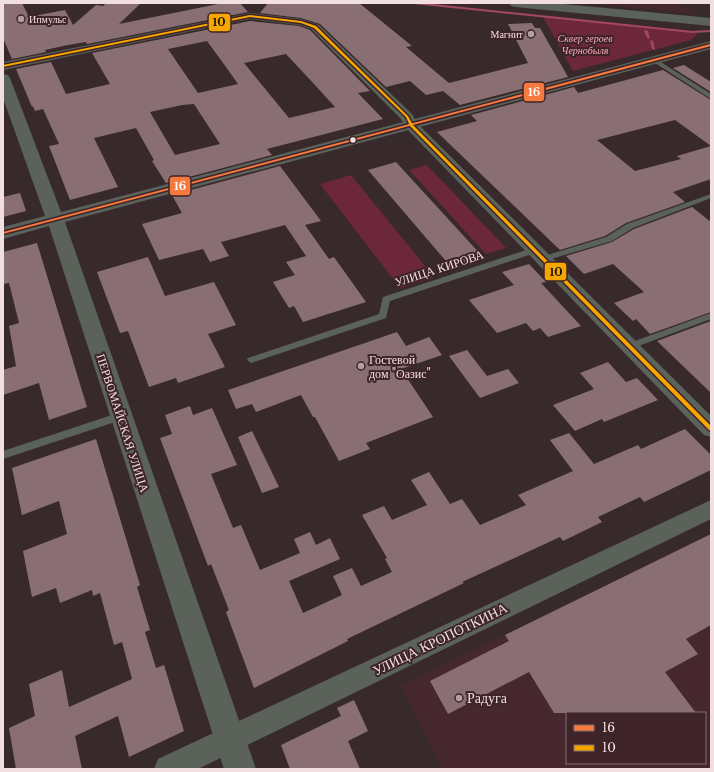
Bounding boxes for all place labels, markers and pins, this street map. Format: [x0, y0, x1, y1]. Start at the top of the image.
place label: Ипмульс [29, 13, 67, 26]
marker: Ипмульс [16, 14, 26, 24]
place label: Магнит [490, 28, 524, 41]
marker: Магнит [526, 29, 536, 39]
unlabelled marker [348, 135, 358, 145]
place label: Гостевой дом "Оазис" [369, 352, 431, 381]
marker: Гостевой дом "Оазис" [356, 361, 366, 371]
place label: Радуга [467, 689, 508, 707]
marker: Радуга [454, 693, 464, 703]

